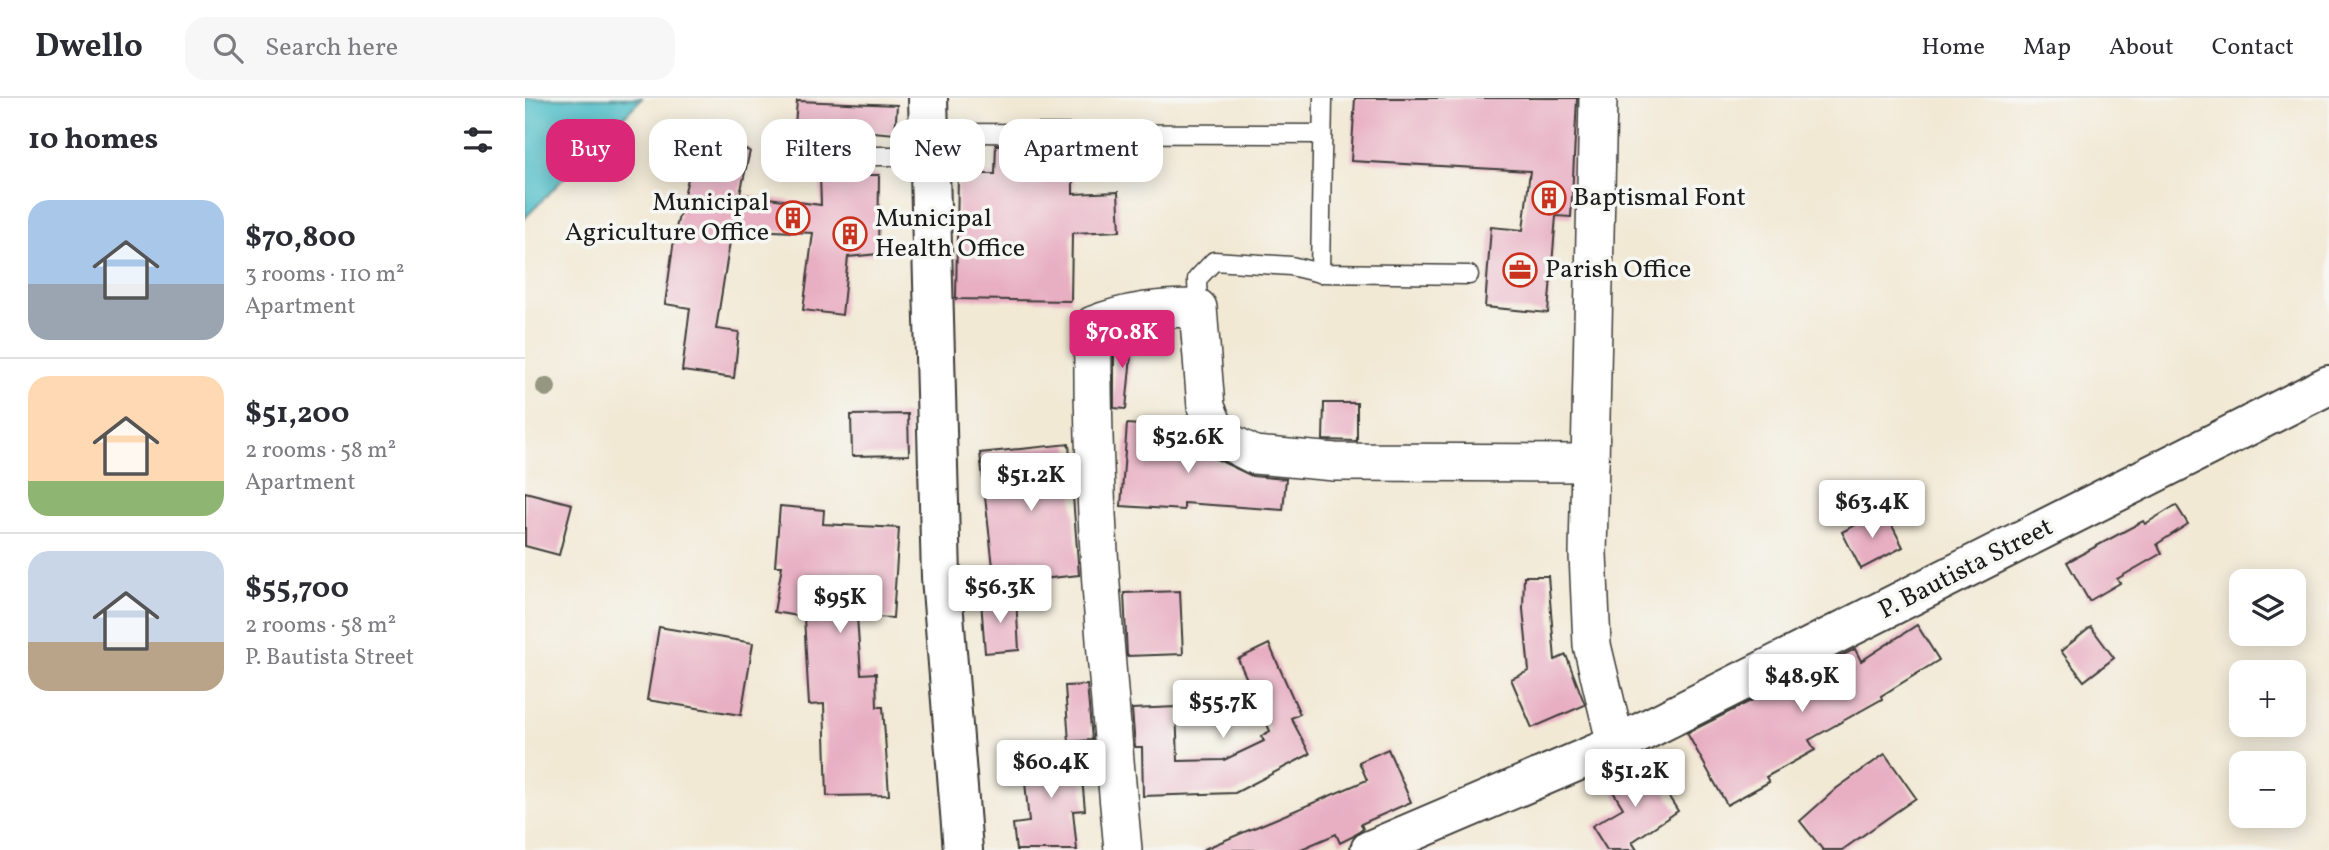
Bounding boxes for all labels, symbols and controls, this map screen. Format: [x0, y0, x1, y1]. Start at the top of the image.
search box [185, 17, 675, 80]
text: Dwello [35, 25, 143, 71]
icon: search [209, 29, 247, 67]
text: Search here [265, 30, 398, 66]
text: Home [1921, 31, 1985, 65]
text: Map [2023, 31, 2071, 65]
text: About [2109, 31, 2174, 65]
text: Contact [2212, 31, 2294, 65]
text: 10 homes [28, 119, 158, 161]
chip: Buy [546, 119, 635, 182]
chip: Rent [649, 119, 747, 182]
chip: Filters [761, 119, 876, 182]
chip: New [890, 119, 985, 182]
chip: Apartment [999, 119, 1163, 182]
icon: filters [459, 121, 497, 159]
building icon: Baptismal Font [1530, 179, 1568, 217]
place label: Baptismal Font [1573, 180, 1746, 216]
place label: Municipal Agriculture Office [565, 185, 769, 251]
building icon: Municipal Agriculture Office [774, 199, 812, 237]
place label: Municipal Health Office [875, 201, 1025, 267]
building icon: Municipal Health Office [831, 215, 869, 253]
text: $70,800 [245, 217, 356, 259]
icon: home [84, 228, 168, 312]
office icon: Parish Office [1501, 251, 1539, 289]
place label: Parish Office [1545, 252, 1691, 288]
text: 3 rooms · 110 m² [245, 259, 405, 291]
text: Apartment [245, 291, 356, 323]
pin: $70.8K [1065, 310, 1179, 370]
text: $70.8K [1086, 317, 1158, 349]
text: $51,200 [245, 393, 350, 435]
icon: home [84, 404, 168, 488]
pin: $52.6K [1131, 416, 1245, 475]
text: $52.6K [1152, 422, 1224, 454]
text: 2 rooms · 58 m² [245, 435, 396, 467]
pin: $51.2K [974, 454, 1088, 513]
text: $51.2K [997, 460, 1065, 492]
text: Apartment [245, 467, 356, 499]
pin: $63.4K [1815, 480, 1929, 540]
text: $63.4K [1835, 487, 1909, 519]
street label: P. Bautista Street [1873, 510, 2059, 628]
pin: $56.3K [943, 566, 1057, 625]
text: $55,700 [245, 568, 349, 610]
map controls [2229, 569, 2306, 828]
button: layers [2229, 569, 2306, 646]
text: $56.3K [965, 572, 1036, 604]
pin: $95K [799, 575, 881, 635]
icon: home [84, 579, 168, 663]
text: $95K [813, 582, 867, 614]
text: 2 rooms · 58 m² [245, 610, 396, 642]
text: P. Bautista Street [245, 642, 414, 674]
pin: $48.9K [1745, 654, 1859, 714]
button: + [2229, 660, 2306, 737]
text: $48.9K [1765, 661, 1839, 693]
pin: $55.7K [1166, 680, 1280, 740]
text: $55.7K [1189, 687, 1257, 719]
pin: $60.4K [994, 740, 1108, 800]
text: $60.4K [1013, 747, 1089, 779]
pin: $51.2K [1578, 750, 1692, 809]
button: − [2229, 751, 2306, 828]
text: $51.2K [1601, 756, 1669, 788]

